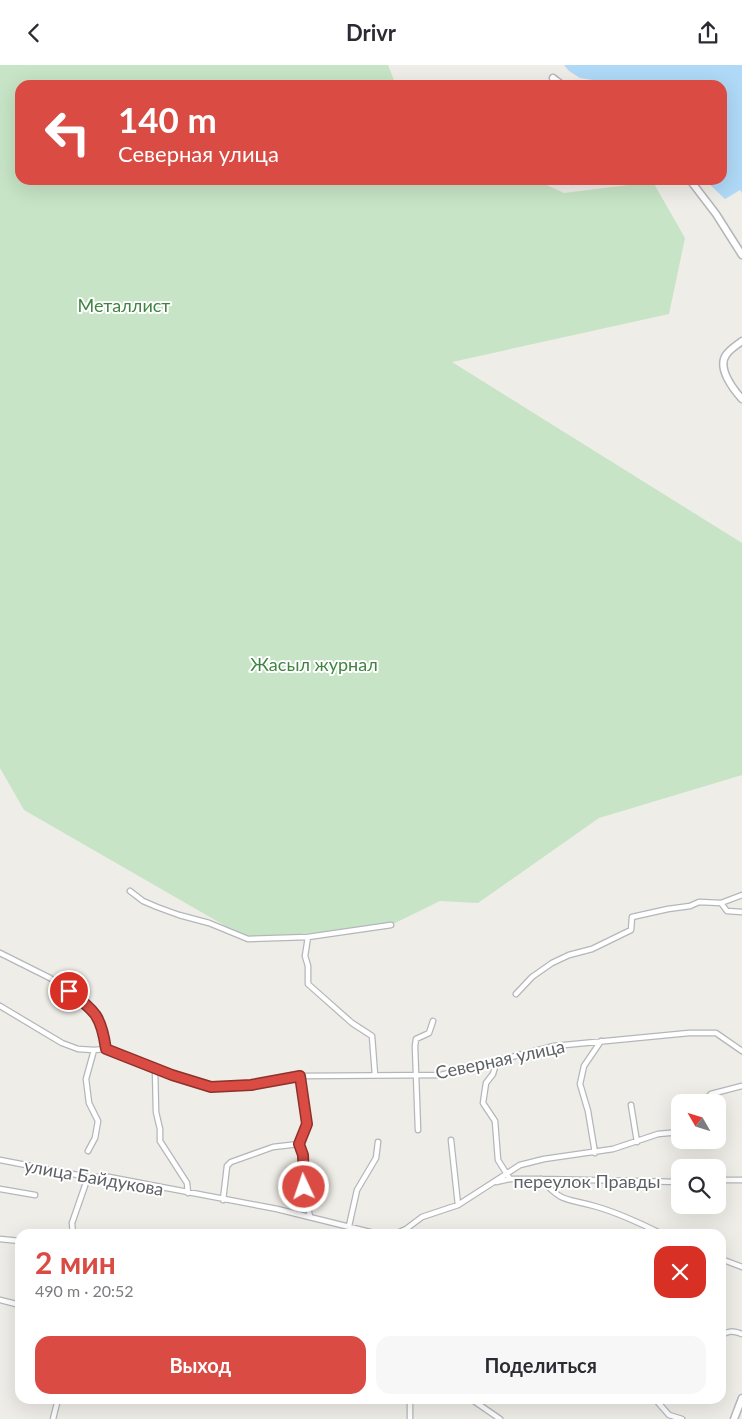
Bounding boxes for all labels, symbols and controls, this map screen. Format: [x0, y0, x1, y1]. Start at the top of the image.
icon: back [20, 19, 48, 47]
text: Drivr [346, 19, 396, 46]
icon: share [694, 19, 722, 47]
text: 140 m [118, 98, 217, 140]
icon: left [35, 100, 100, 165]
text: Северная улица [118, 140, 279, 167]
park label: Металлист [78, 294, 170, 316]
park label: Жасыл журнал [250, 653, 378, 675]
pin [48, 970, 90, 1012]
icon: arrive [55, 977, 83, 1005]
street label: Северная улица [433, 1035, 567, 1083]
north arrow [671, 1094, 726, 1149]
map controls [671, 1094, 726, 1214]
street label: улица Байдукова [23, 1154, 165, 1200]
button: search [671, 1159, 726, 1214]
position arrow [277, 1160, 329, 1212]
street label: переулок Правды [513, 1170, 661, 1192]
text: 2 мин [35, 1244, 116, 1280]
button: close [654, 1246, 706, 1298]
text: 490 m · 20:52 [35, 1281, 134, 1300]
button: Выход [35, 1336, 366, 1394]
button: Поделиться [376, 1336, 706, 1394]

